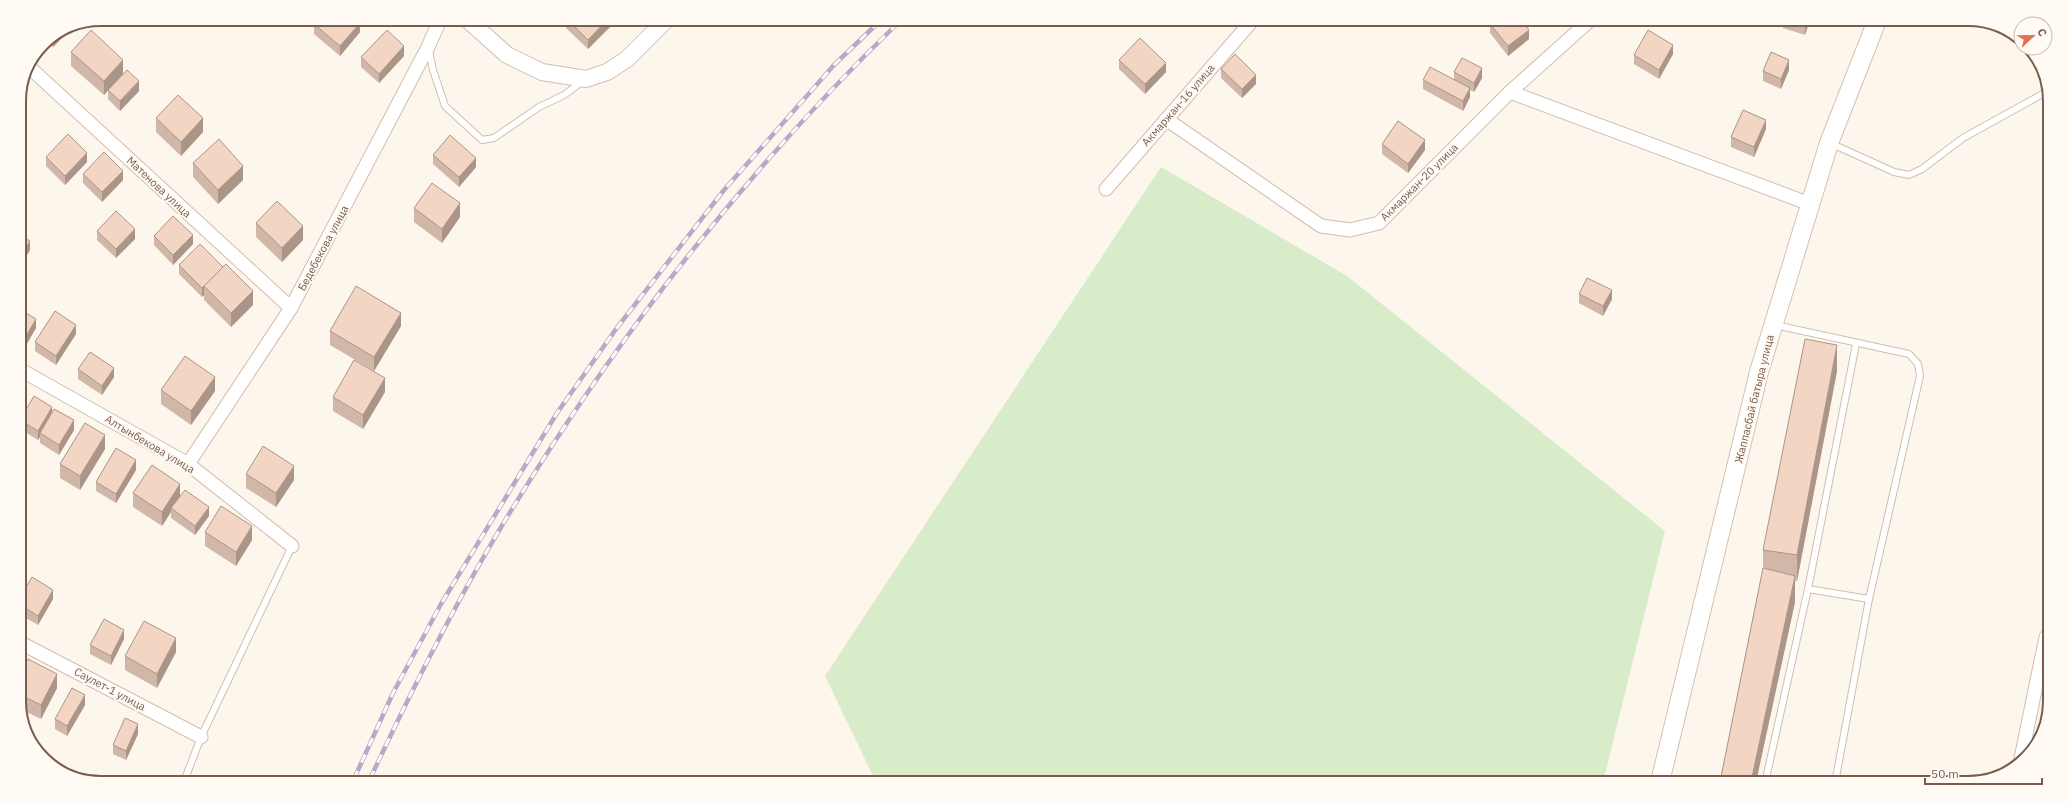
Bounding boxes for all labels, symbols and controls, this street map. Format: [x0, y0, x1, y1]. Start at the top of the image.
north arrow [2013, 16, 2053, 56]
text: С [2034, 26, 2050, 38]
street label: Акмаржан-16 улица [1139, 61, 1218, 149]
street label: Акмаржан-20 улица [1377, 140, 1461, 224]
street label: Матенова улица [124, 153, 194, 221]
street label: Бедебекова улица [295, 203, 352, 293]
street label: Жаппасбай батыра улица [1731, 333, 1777, 465]
street label: Алтынбекова улица [103, 412, 198, 476]
street label: Саулет-1 улица [72, 664, 148, 714]
scale bar [1925, 760, 2042, 786]
text: 50 m [1931, 766, 1959, 781]

